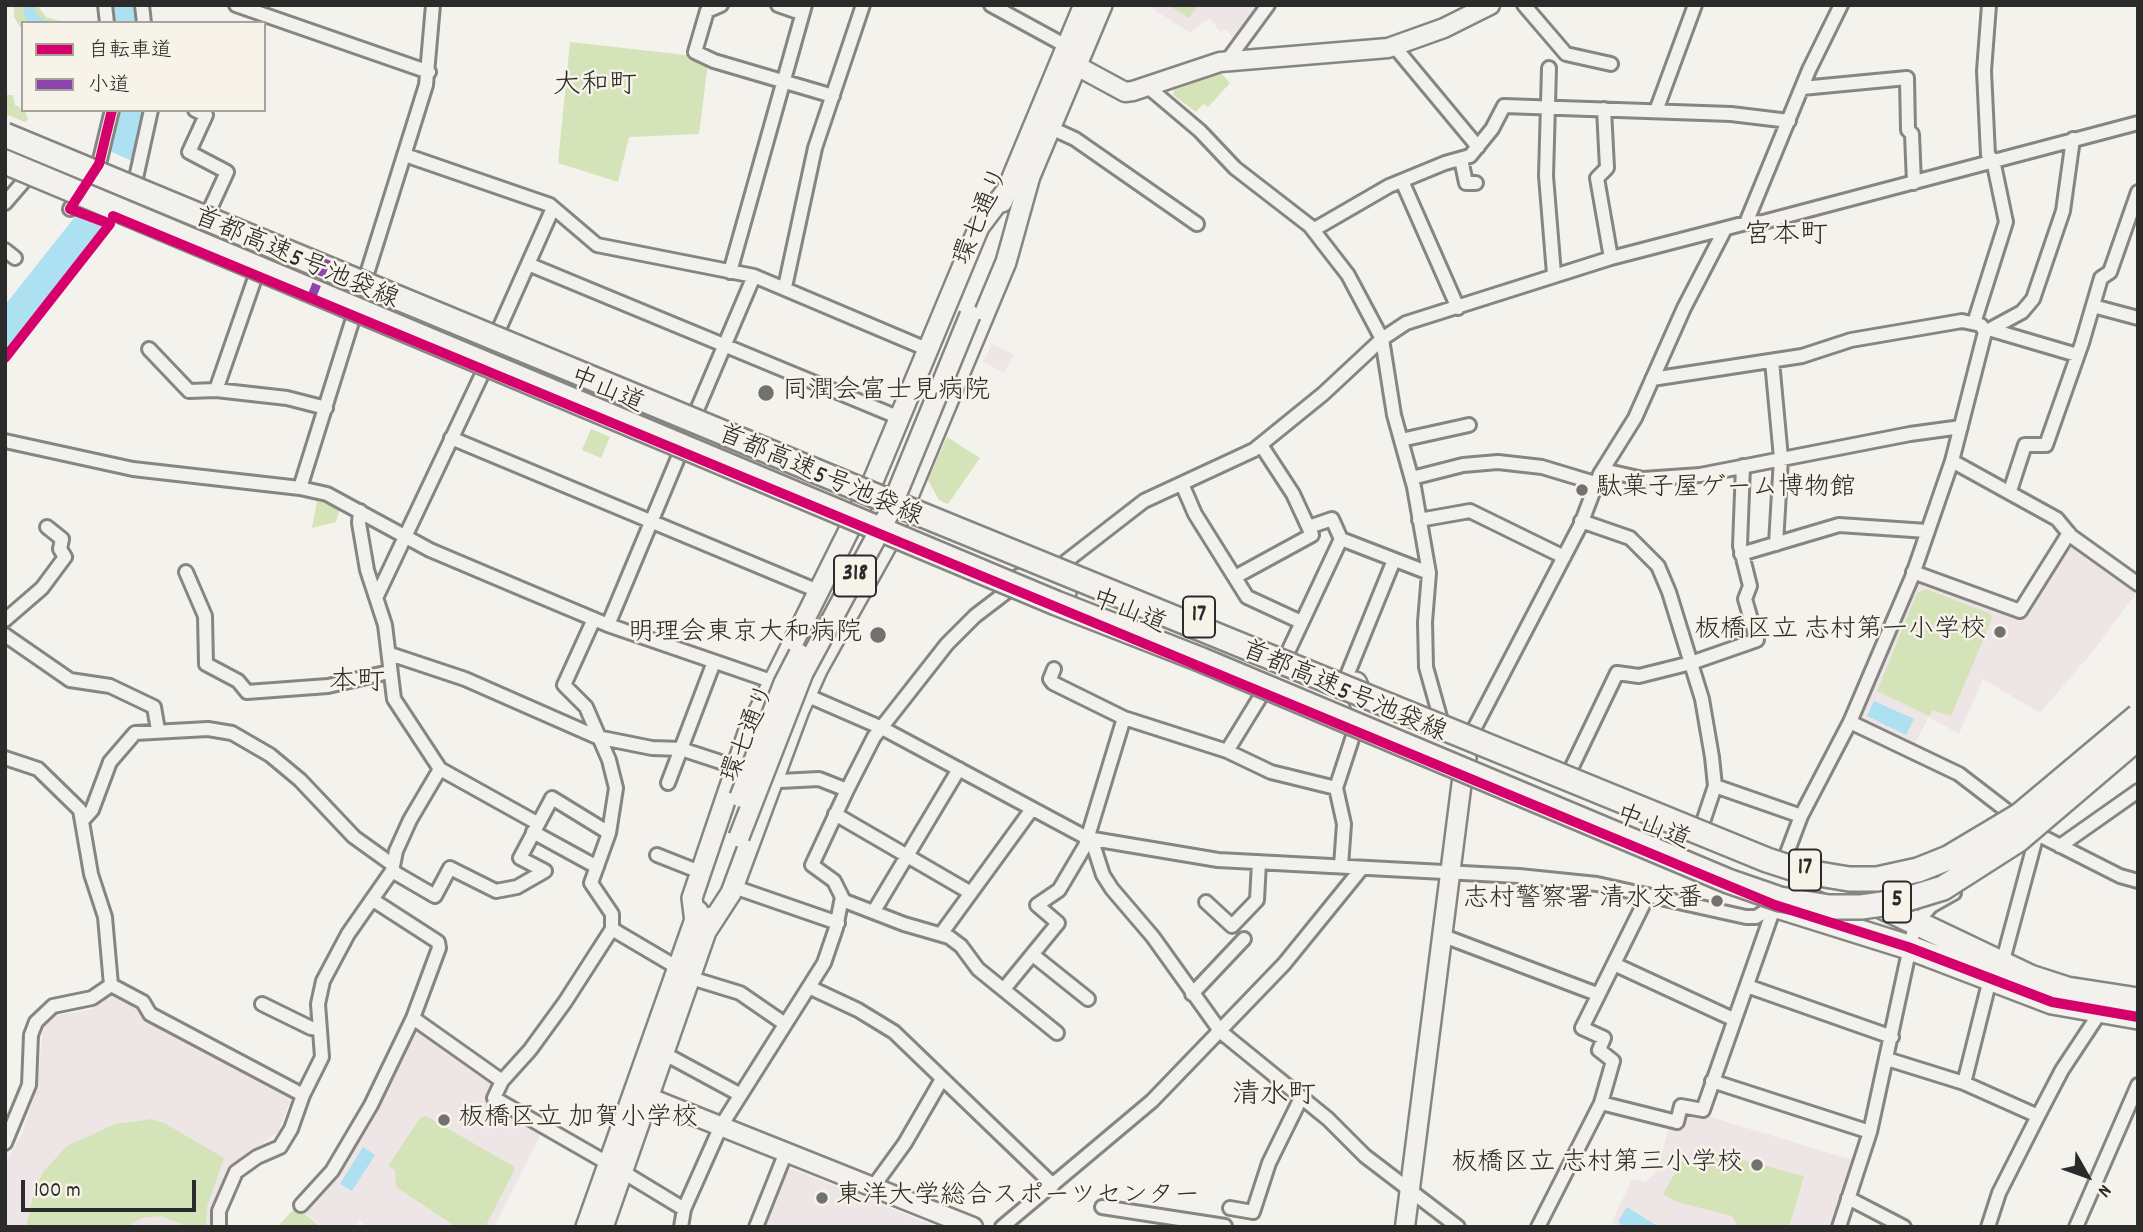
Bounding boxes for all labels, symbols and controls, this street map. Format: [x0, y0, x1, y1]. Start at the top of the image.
legend [21, 21, 266, 112]
text: 自転車道 [88, 37, 172, 67]
district label: 大和町 [553, 71, 637, 105]
text: 小道 [88, 72, 130, 102]
street label: 環七通り [949, 163, 1019, 271]
street label: 首都高速5号池袋線 [188, 204, 402, 318]
district label: 宮本町 [1744, 221, 1828, 255]
street label: 中山道 [564, 363, 648, 423]
place label: 同潤会富士見病院 [782, 377, 990, 409]
marker: 同潤会富士見病院 [756, 383, 776, 403]
street label: 首都高速5号池袋線 [712, 421, 926, 535]
place label: 駄菓子屋ゲーム博物館 [1596, 474, 1856, 506]
marker: 駄菓子屋ゲーム博物館 [1574, 482, 1590, 498]
road number: 318 [834, 556, 876, 596]
street label: 中山道 [1086, 585, 1170, 643]
road number: 17 [1183, 596, 1215, 638]
place label: 板橋区立 志村第一小学校 [1694, 616, 1986, 648]
place label: 明理会東京大和病院 [628, 619, 862, 651]
marker: 板橋区立 志村第一小学校 [1992, 624, 2008, 640]
marker: 明理会東京大和病院 [868, 625, 888, 645]
street label: 首都高速5号池袋線 [1236, 637, 1450, 751]
district label: 本町 [329, 668, 385, 702]
street label: 環七通り [717, 680, 785, 788]
street label: 中山道 [1610, 801, 1694, 859]
road number: 17 [1789, 850, 1821, 890]
road number: 5 [1883, 882, 1911, 922]
place label: 志村警察署 清水交番 [1463, 885, 1703, 917]
marker: 志村警察署 清水交番 [1709, 893, 1725, 909]
district label: 清水町 [1232, 1081, 1316, 1115]
place label: 板橋区立 加賀小学校 [458, 1104, 698, 1136]
marker: 板橋区立 加賀小学校 [436, 1112, 452, 1128]
north arrow [2052, 1141, 2122, 1211]
place label: 板橋区立 志村第三小学校 [1451, 1149, 1743, 1181]
marker: 板橋区立 志村第三小学校 [1749, 1157, 1765, 1173]
scale bar [24, 1166, 200, 1210]
text: 100 m [34, 1177, 81, 1207]
text: N [2090, 1178, 2117, 1202]
place label: 東洋大学総合スポーツセンター [836, 1182, 1200, 1214]
marker: 東洋大学総合スポーツセンター [814, 1190, 830, 1206]

